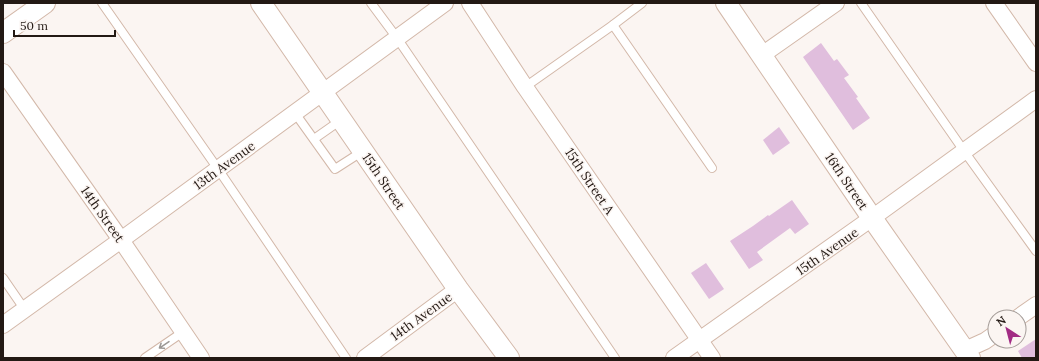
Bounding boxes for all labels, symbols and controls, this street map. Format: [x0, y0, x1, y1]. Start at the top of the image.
scale bar [14, 12, 115, 38]
text: 50 m [20, 18, 48, 33]
street label: 13th Avenue [190, 137, 259, 194]
street label: 15th Street A [561, 145, 618, 218]
street label: 16th Street [821, 149, 872, 213]
street label: 15th Street [358, 150, 409, 213]
street label: 14th Street [77, 183, 128, 246]
street label: 15th Avenue [793, 224, 862, 279]
street label: 14th Avenue [387, 288, 455, 344]
north arrow [987, 309, 1027, 349]
text: N [994, 312, 1009, 329]
one-way arrow [159, 341, 170, 349]

